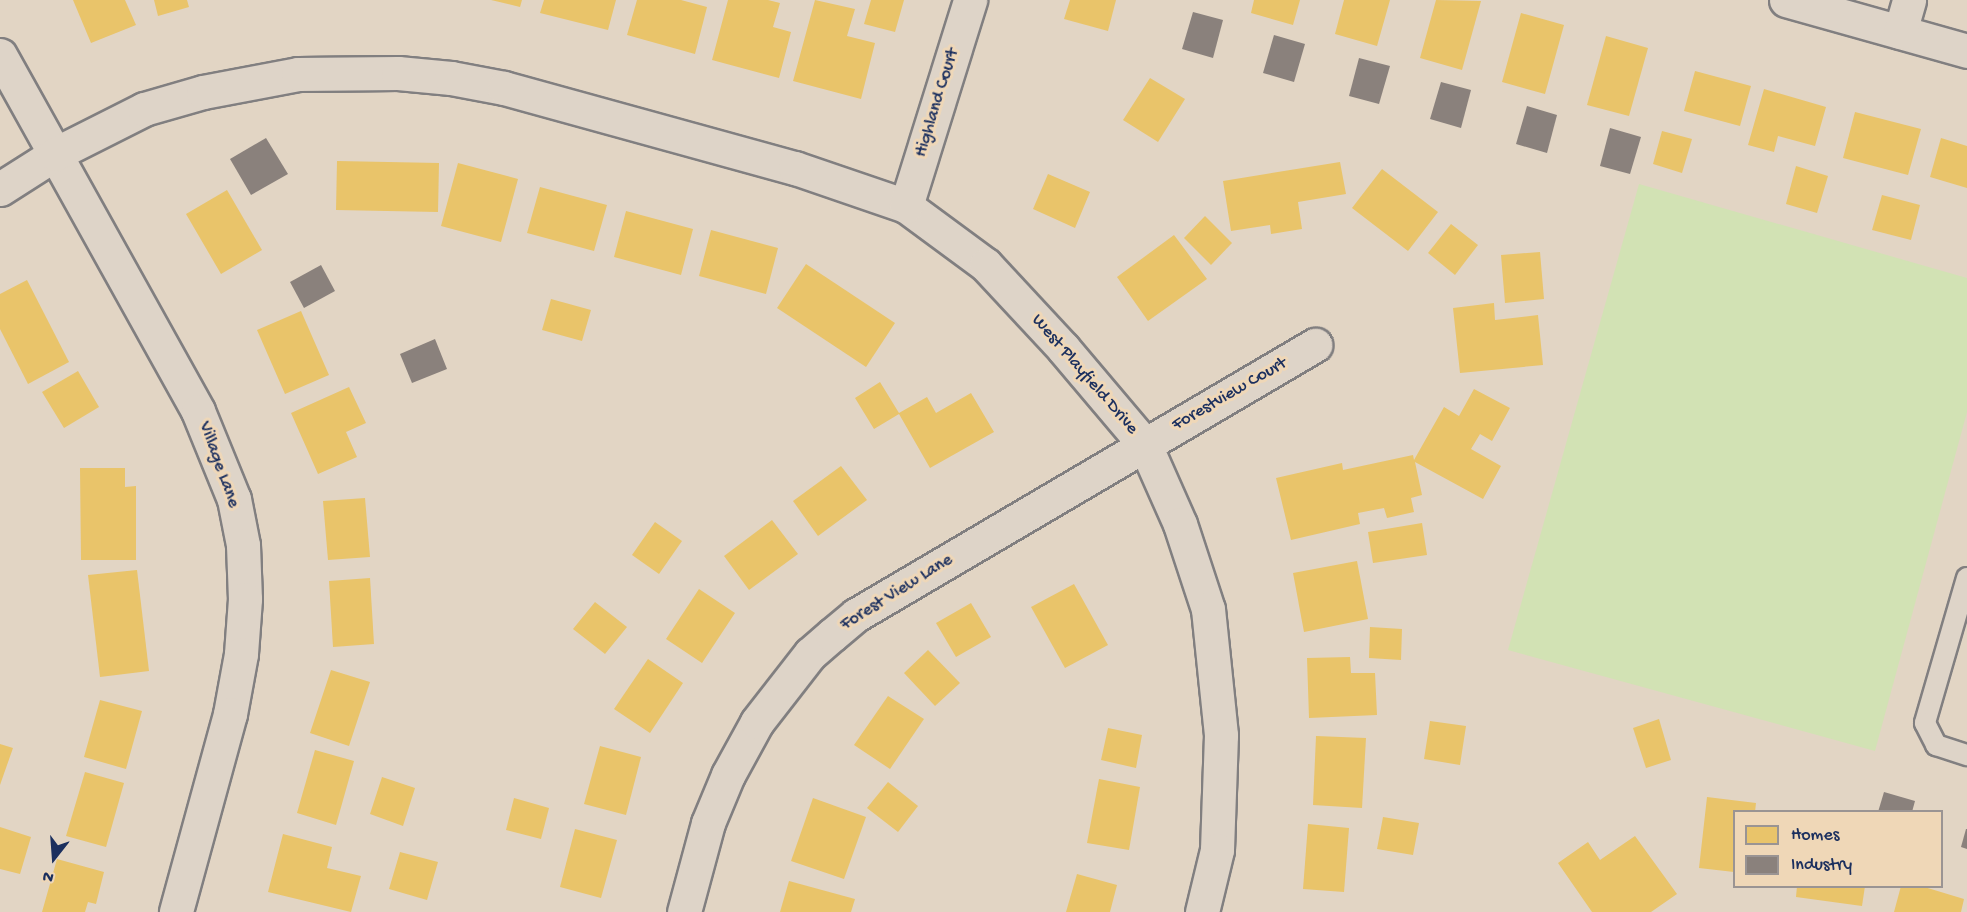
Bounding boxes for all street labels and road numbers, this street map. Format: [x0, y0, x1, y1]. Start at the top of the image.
street label: Highland Court [911, 46, 965, 160]
street label: West Playfield Drive [1026, 310, 1142, 440]
street label: Forestview Court [1169, 353, 1291, 437]
street label: Village Lane [192, 419, 244, 511]
street label: Forest View Lane [837, 550, 957, 636]

